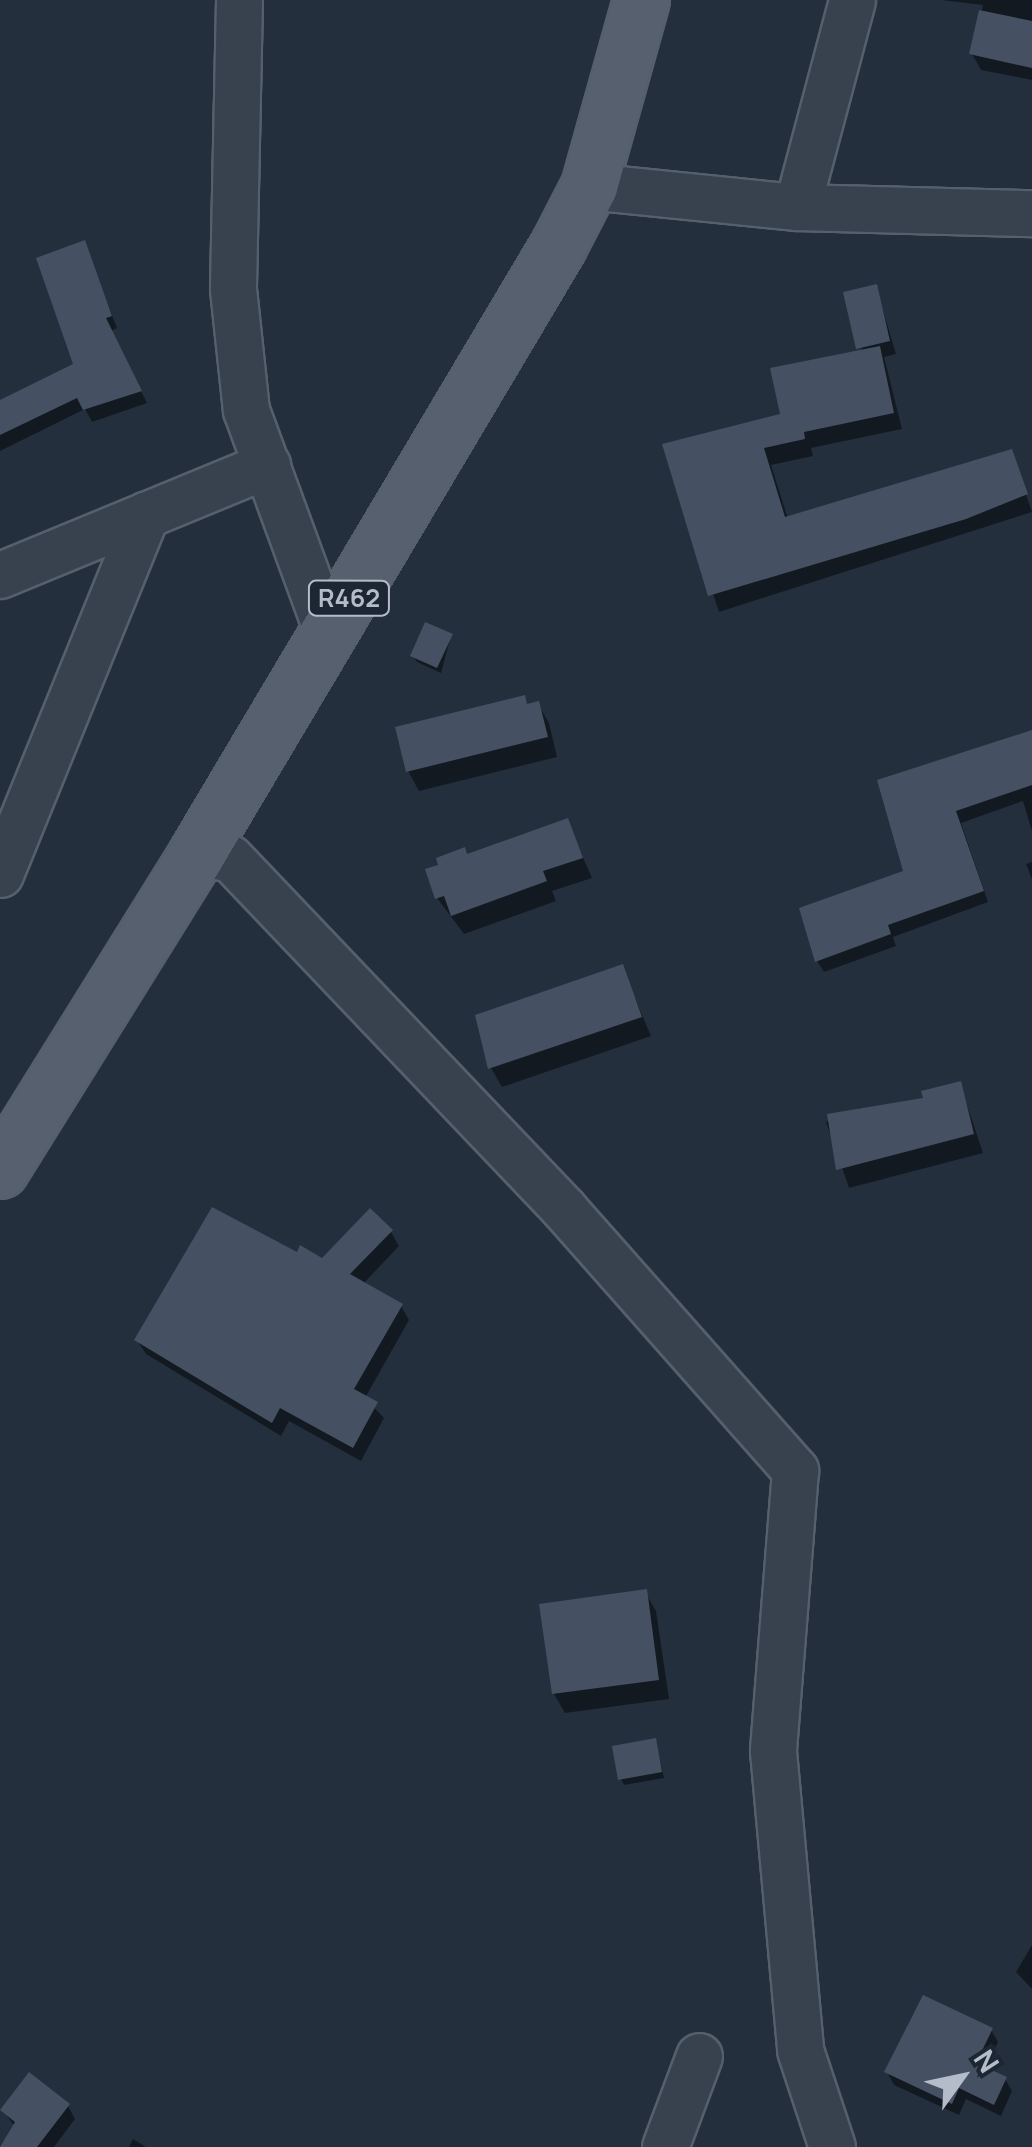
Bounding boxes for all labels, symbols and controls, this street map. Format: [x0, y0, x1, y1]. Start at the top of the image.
road number: R462 [306, 578, 392, 618]
north arrow [912, 2027, 1012, 2127]
text: N [966, 2042, 1009, 2079]

